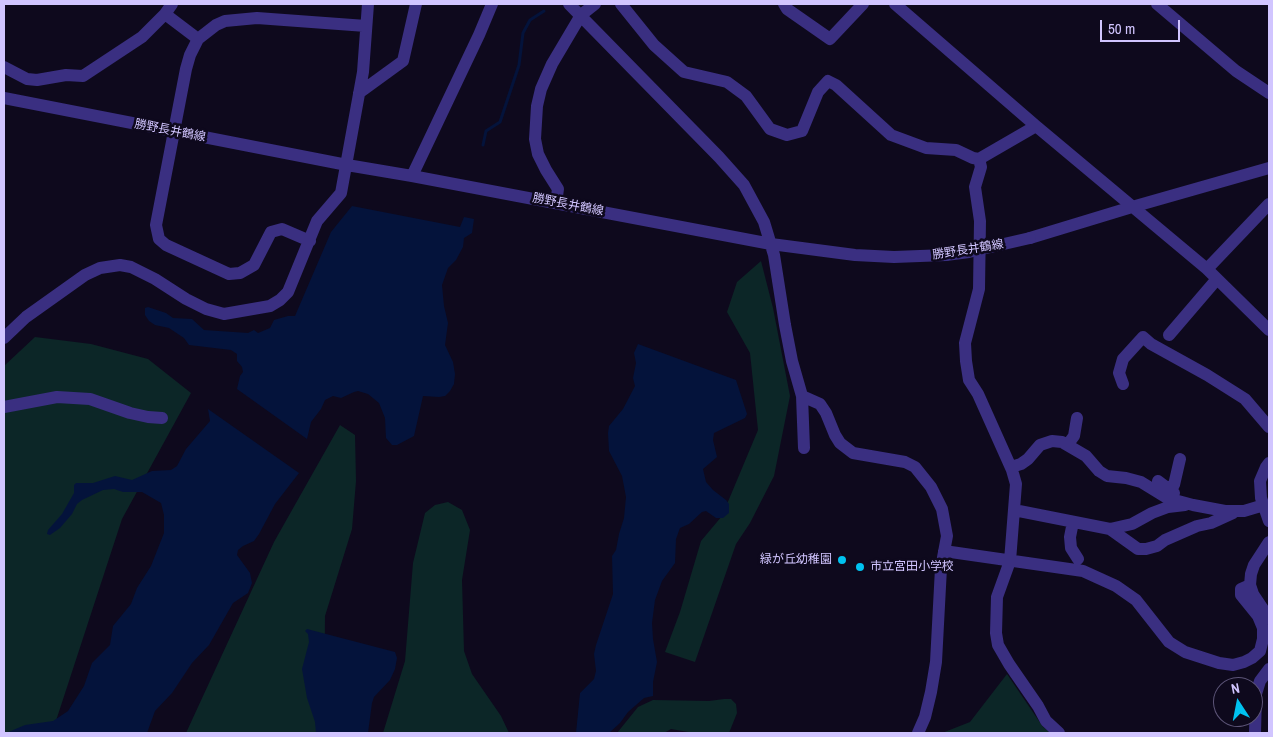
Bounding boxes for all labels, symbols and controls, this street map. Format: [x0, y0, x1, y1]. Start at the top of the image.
scale bar [1103, 10, 1183, 42]
text: 50 m [1108, 18, 1135, 39]
street label: 勝野長井鶴線 [133, 117, 207, 145]
street label: 勝野長井鶴線 [531, 191, 605, 219]
street label: 勝野長井鶴線 [931, 237, 1005, 263]
place label: 緑が丘幼稚園 [760, 553, 832, 567]
marker: 緑が丘幼稚園 [836, 554, 848, 566]
place label: 市立宮田小学校 [870, 560, 954, 574]
marker: 市立宮田小学校 [854, 561, 866, 573]
north arrow [1213, 677, 1263, 727]
text: N [1230, 679, 1241, 698]

